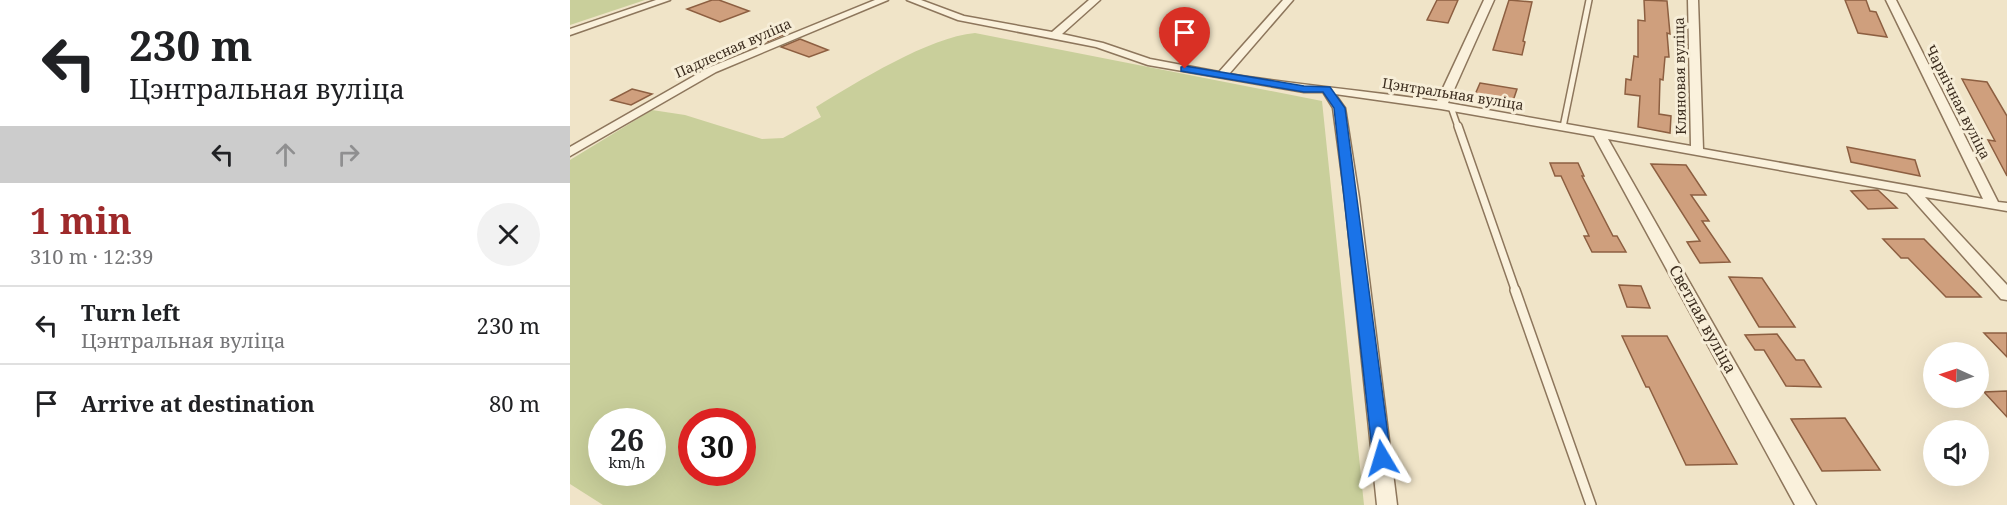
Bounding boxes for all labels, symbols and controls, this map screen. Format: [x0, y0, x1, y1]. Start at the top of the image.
pin [1159, 7, 1210, 69]
street label: Падлесная вуліца [671, 13, 794, 82]
text: 230 m [129, 16, 253, 73]
icon: arrive [1168, 16, 1201, 49]
street label: Кляновая вуліца [1669, 17, 1690, 135]
icon: left [30, 24, 108, 102]
street label: Чарнічная вуліца [1921, 41, 1995, 162]
text: Цэнтральная вуліца [129, 70, 405, 107]
street label: Цэнтральная вуліца [1381, 73, 1525, 114]
icon: left [206, 138, 239, 171]
icon: ahead [269, 138, 302, 171]
icon: right [332, 138, 365, 171]
text: 1 min [30, 196, 132, 245]
button: close [477, 203, 540, 266]
text: 310 m · 12:39 [30, 243, 153, 270]
street label: Светлая вуліца [1664, 261, 1742, 377]
text: Turn left [81, 297, 180, 327]
icon: left [30, 309, 63, 342]
text: 230 m [477, 310, 540, 340]
text: Цэнтральная вуліца [81, 327, 285, 354]
north arrow [1923, 342, 1989, 408]
map controls [1923, 342, 1989, 486]
icon: arrive [30, 387, 63, 420]
text: Arrive at destination [81, 388, 315, 418]
text: 80 m [489, 388, 540, 418]
speed limit sign: 30 [678, 408, 756, 486]
text: 26 [610, 419, 644, 460]
button: sound [1923, 420, 1989, 486]
position arrow [1350, 426, 1414, 490]
text: km/h [609, 452, 645, 472]

